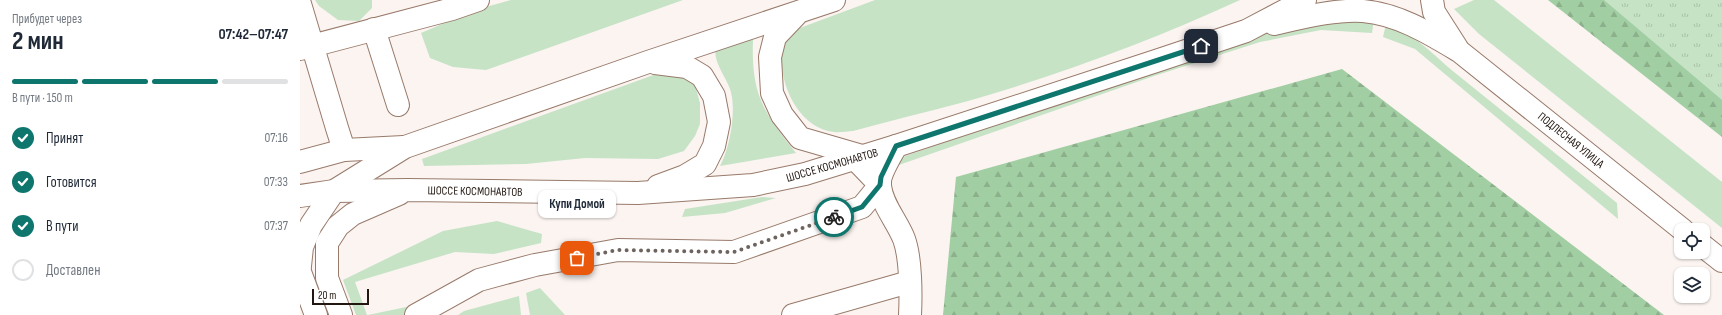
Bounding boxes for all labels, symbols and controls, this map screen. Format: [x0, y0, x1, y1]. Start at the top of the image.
text: Прибудет через [12, 11, 82, 27]
text: 07:42–07:47 [219, 25, 288, 44]
text: 2 мин [12, 26, 64, 57]
pin [1184, 29, 1218, 63]
icon: home [1190, 35, 1212, 57]
text: В пути · 150 m [12, 90, 73, 106]
street label: ПОДЛЕСНАЯ УЛИЦА [1535, 109, 1607, 172]
icon: check [12, 127, 34, 149]
text: Принят [46, 129, 83, 148]
text: 07:16 [264, 130, 288, 146]
street label: ШОССЕ КОСМОНАВТОВ [784, 145, 880, 186]
icon: check [12, 171, 34, 193]
text: Готовится [46, 173, 97, 192]
text: 07:33 [264, 174, 288, 190]
street label: ШОССЕ КОСМОНАВТОВ [427, 183, 523, 200]
callout: Купи Домой [538, 190, 616, 218]
text: Купи Домой [549, 196, 605, 212]
courier [814, 197, 854, 237]
icon: bike [823, 206, 845, 228]
icon: check [12, 215, 34, 237]
text: В пути [46, 217, 78, 236]
text: 07:37 [264, 218, 288, 234]
map controls [1674, 223, 1710, 303]
button: locate [1674, 223, 1710, 259]
pin [560, 241, 594, 275]
icon: bag [566, 247, 588, 269]
text: Доставлен [46, 261, 100, 280]
button: layers [1674, 267, 1710, 303]
scale bar [312, 287, 369, 306]
text: 20 m [318, 289, 336, 302]

